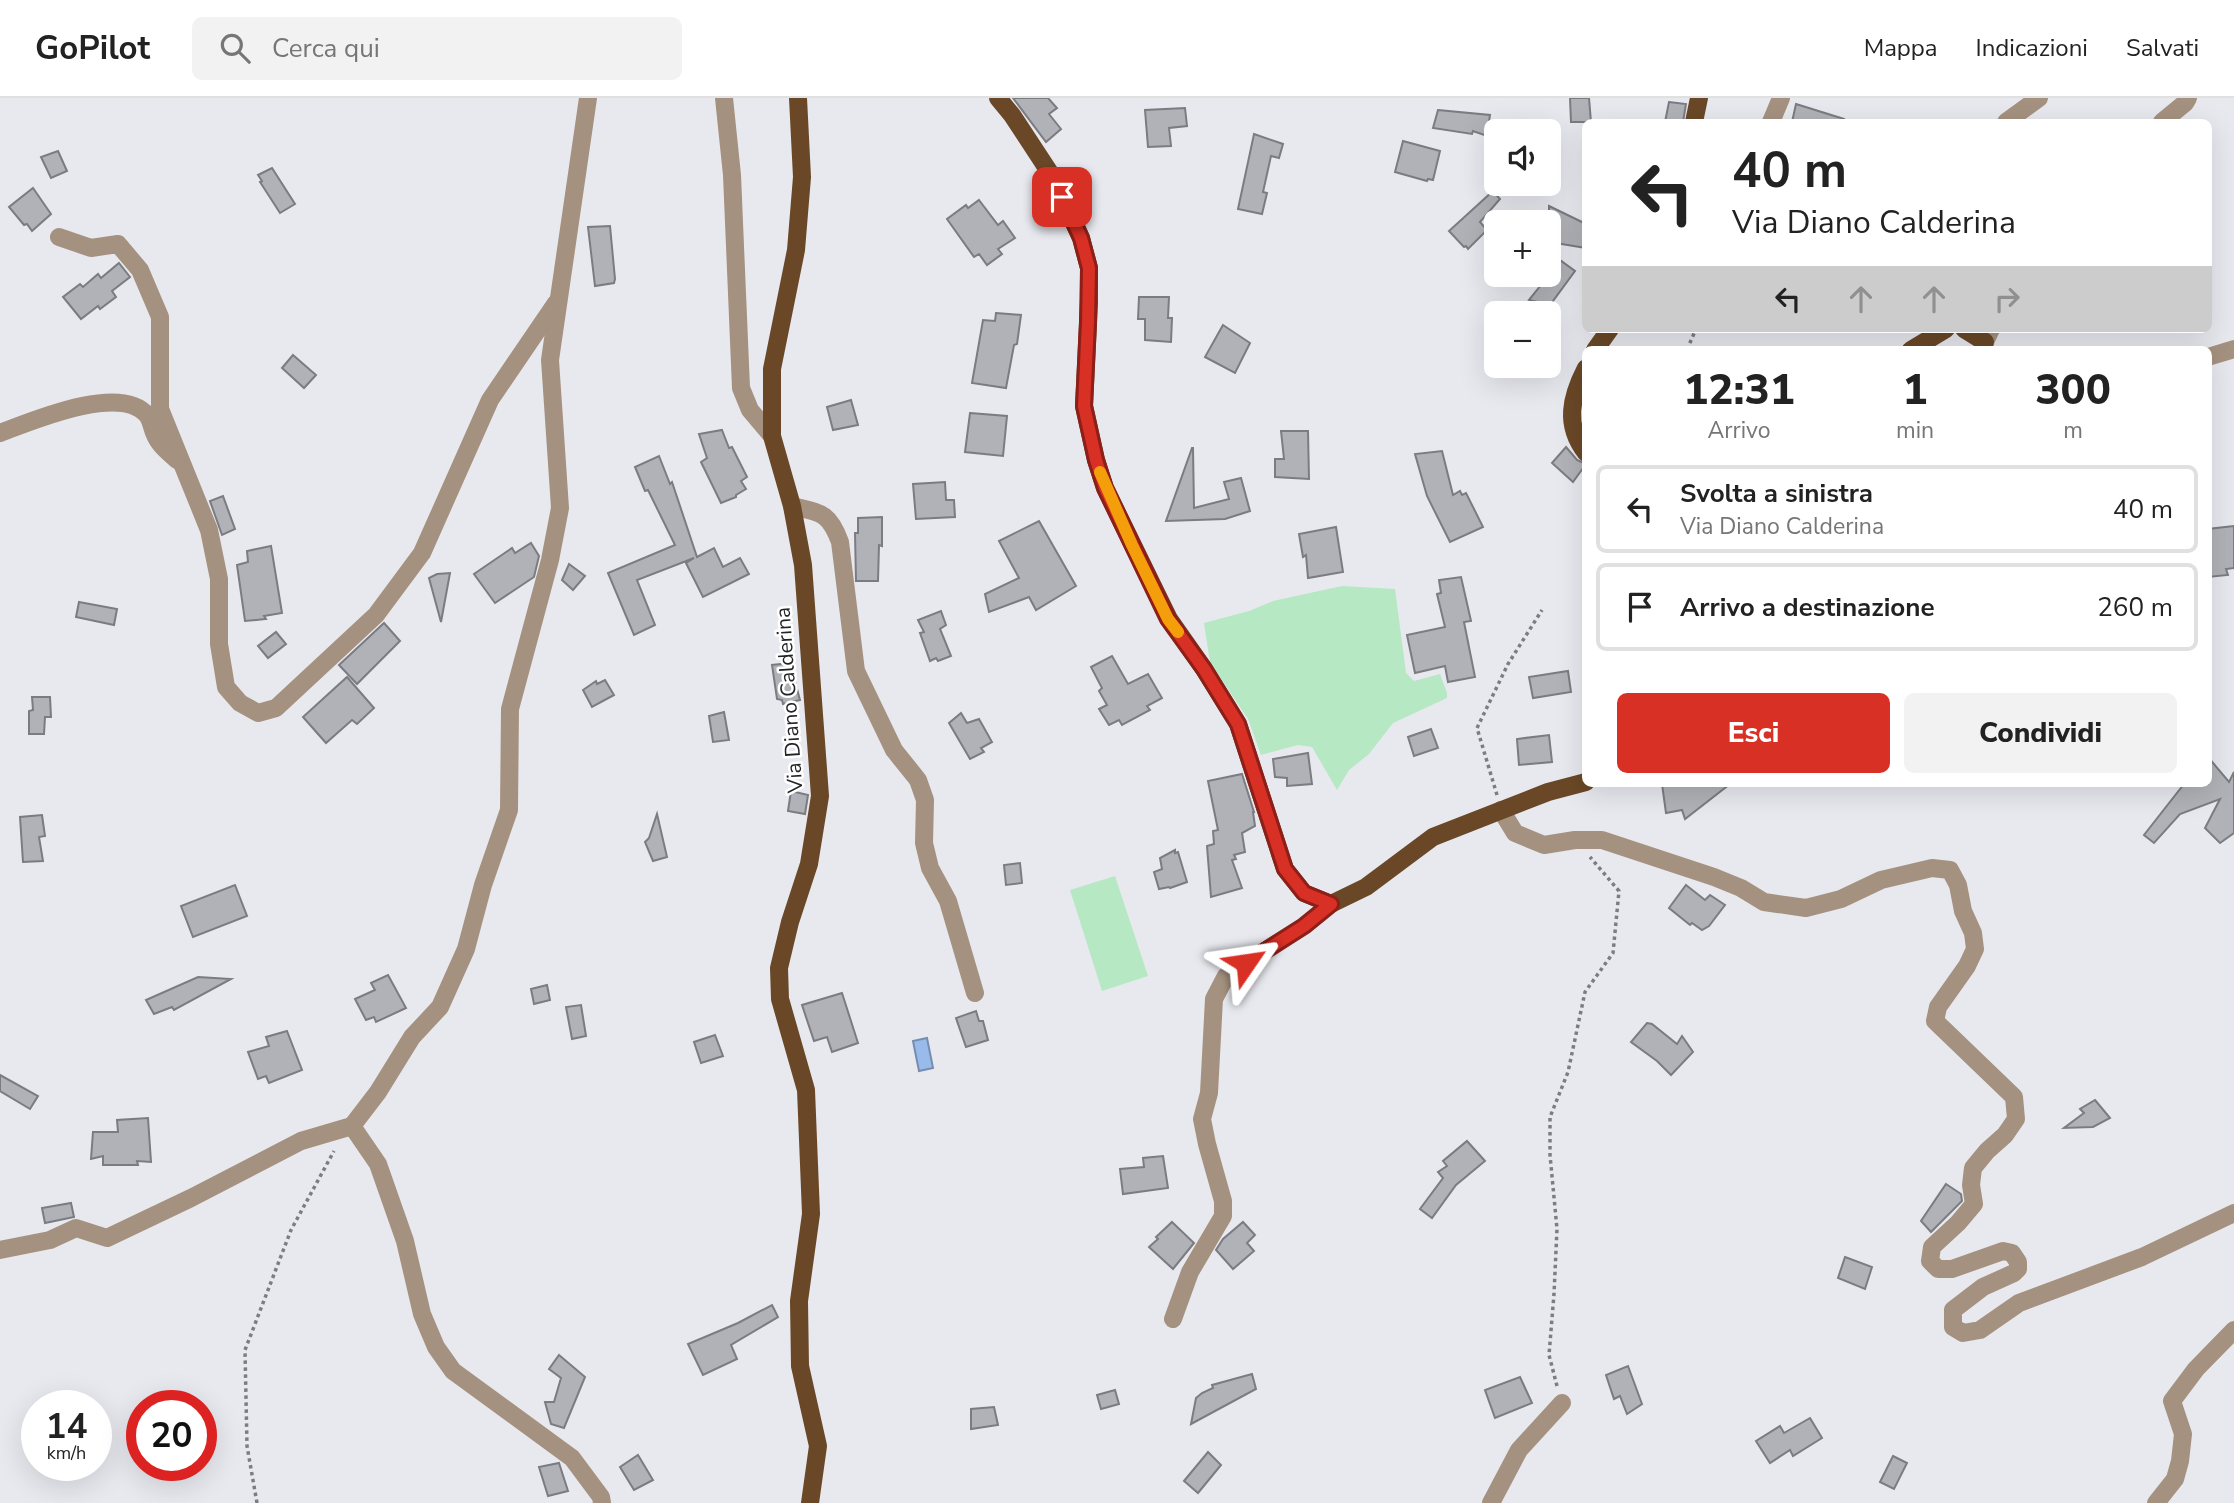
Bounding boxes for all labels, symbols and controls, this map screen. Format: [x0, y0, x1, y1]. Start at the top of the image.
search box [192, 17, 682, 80]
text: GoPilot [35, 26, 150, 71]
icon: search [216, 29, 254, 67]
text: Cerca qui [272, 31, 380, 66]
text: Mappa [1864, 32, 1938, 64]
text: Indicazioni [1976, 32, 2088, 64]
text: Salvati [2126, 32, 2199, 64]
map controls [1484, 119, 1561, 378]
button: sound [1484, 119, 1561, 196]
text: 40 m [1732, 137, 1847, 204]
icon: left [1617, 147, 1708, 238]
pin [1032, 167, 1092, 227]
icon: arrive [1043, 178, 1081, 216]
text: Via Diano Calderina [1732, 201, 2016, 244]
button: + [1484, 210, 1561, 287]
icon: left [1769, 280, 1807, 318]
icon: ahead [1842, 280, 1880, 318]
icon: ahead [1915, 280, 1953, 318]
icon: right [1988, 280, 2026, 318]
button: − [1484, 301, 1561, 378]
text: 12:31 [1683, 362, 1795, 419]
text: 1 [1902, 362, 1928, 419]
text: 300 [2035, 362, 2111, 419]
text: Arrivo [1707, 415, 1771, 446]
text: min [1896, 415, 1934, 446]
text: m [2063, 415, 2083, 446]
text: Svolta a sinistra [1680, 476, 1873, 511]
icon: left [1621, 490, 1659, 528]
text: 40 m [2113, 492, 2173, 527]
text: Via Diano Calderina [1680, 511, 1884, 542]
icon: arrive [1621, 588, 1659, 626]
text: Arrivo a destinazione [1680, 590, 1935, 625]
text: 260 m [2097, 590, 2173, 625]
street label: Via Diano Calderina [769, 606, 810, 795]
button: Esci [1617, 693, 1890, 773]
button: Condividi [1904, 693, 2177, 773]
position arrow [1209, 926, 1283, 1000]
speed limit sign: 20 [126, 1390, 217, 1481]
text: 14 [45, 1403, 88, 1450]
text: km/h [47, 1441, 86, 1465]

